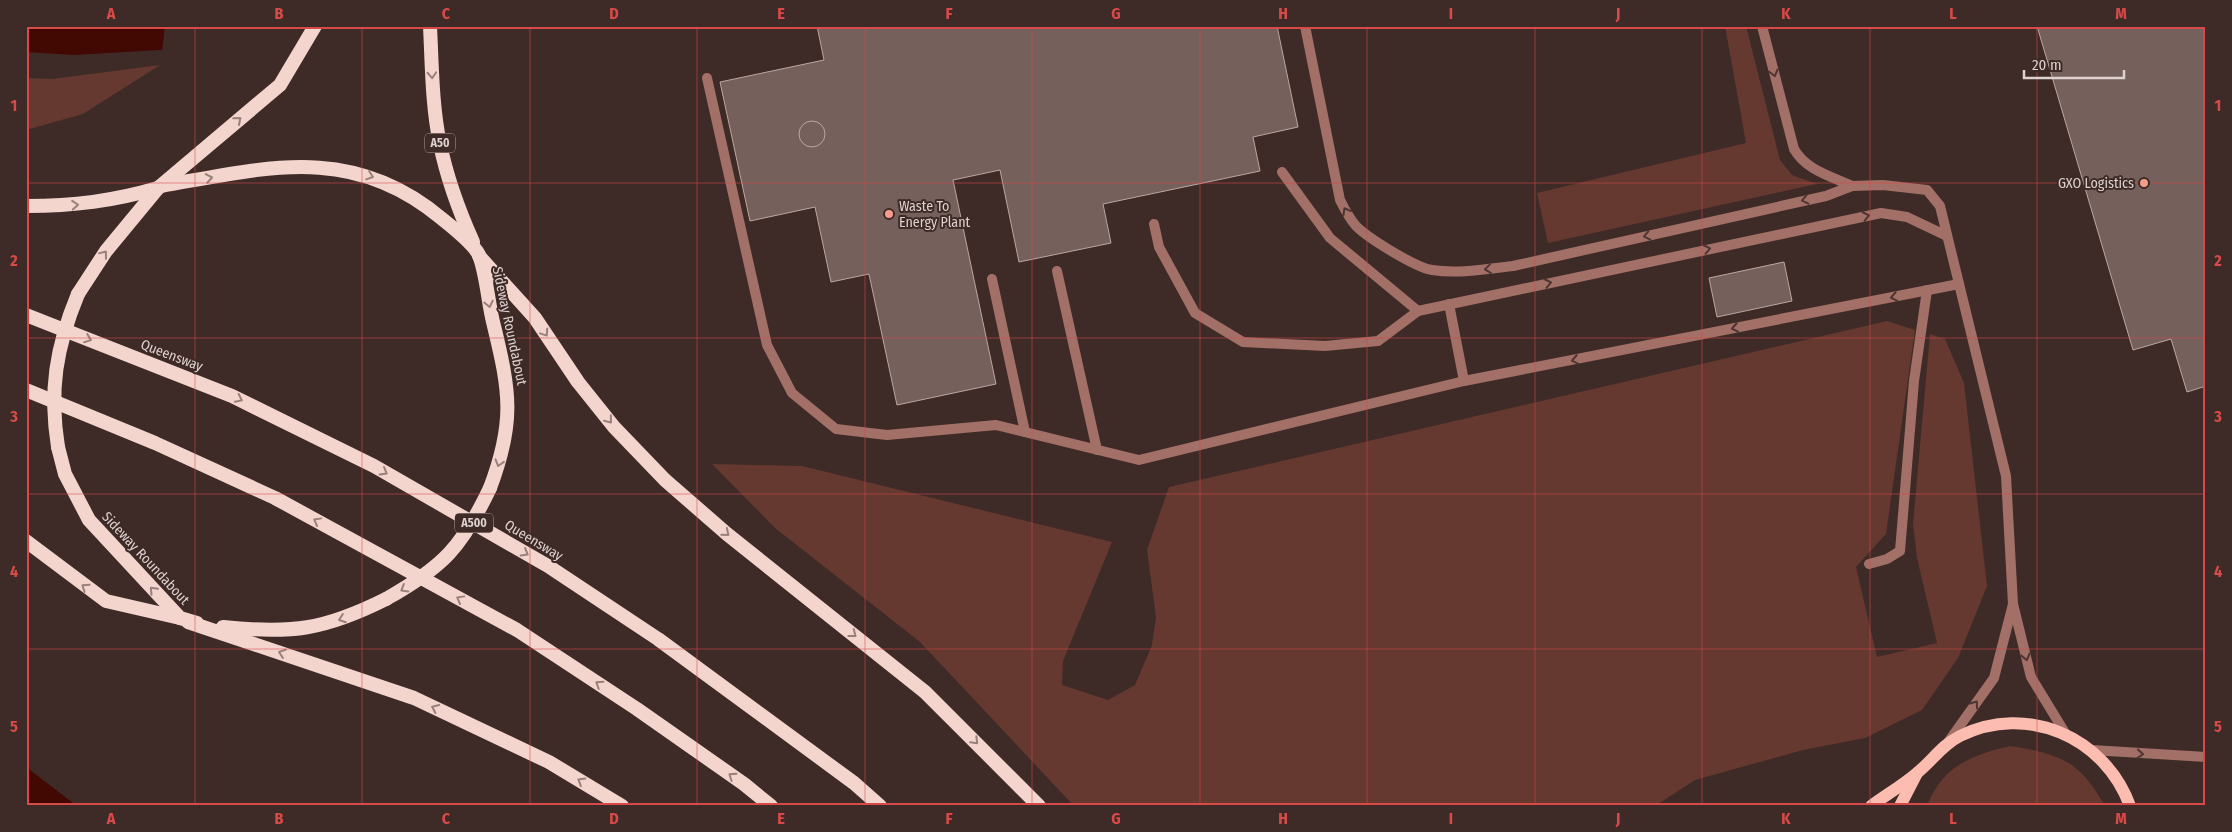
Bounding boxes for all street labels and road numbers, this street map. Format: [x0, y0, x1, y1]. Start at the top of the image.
road number: A50 [425, 134, 455, 152]
street label: Sideway Roundabout [489, 265, 530, 387]
street label: Queensway [138, 336, 206, 375]
street label: Sideway Roundabout [98, 508, 193, 609]
road number: A500 [455, 514, 493, 532]
street label: Queensway [501, 516, 567, 565]

